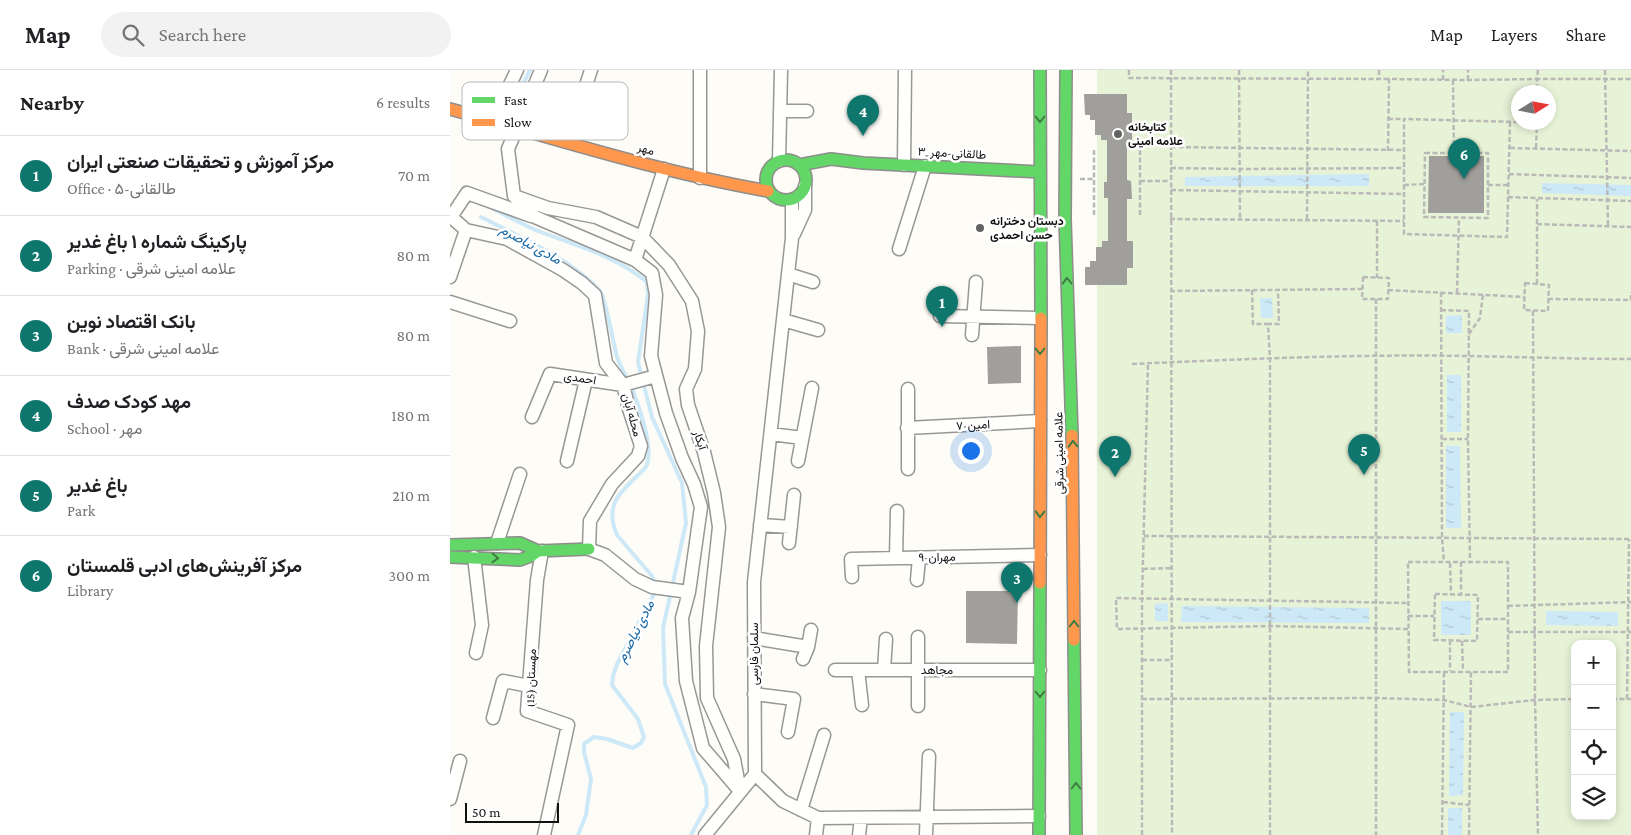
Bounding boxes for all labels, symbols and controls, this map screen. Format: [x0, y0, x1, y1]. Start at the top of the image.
search box [101, 12, 451, 57]
text: Map [25, 21, 71, 48]
icon: search [119, 21, 147, 49]
text: Search here [159, 24, 246, 45]
text: Map [1430, 25, 1463, 45]
text: Layers [1491, 25, 1538, 45]
text: Share [1566, 25, 1606, 45]
legend [462, 82, 628, 140]
north arrow [1511, 85, 1556, 130]
text: Nearby [20, 91, 84, 115]
text: Fast [504, 92, 528, 108]
text: 6 results [376, 94, 430, 111]
pin: 4 [847, 95, 879, 136]
text: Slow [504, 114, 532, 130]
one-way arrow [1035, 115, 1045, 123]
place label: کتابخانه علامه امینی [1128, 120, 1183, 148]
marker: کتابخانه علامه امینی [1112, 128, 1124, 140]
pin: 6 [1448, 138, 1480, 179]
street label: مهر [635, 140, 656, 159]
street label: ۳_طالقانی-مهر [917, 144, 987, 163]
text: مرکز آموزش و تحقیقات صنعتی ایران [67, 151, 334, 172]
text: 1 [33, 167, 39, 184]
text: 70 m [398, 167, 430, 184]
text: Office · ۵-طالقانی [67, 180, 176, 197]
place label: دبستان دخترانه حسن احمدی [990, 214, 1064, 242]
water label: مادی نیاصرم [496, 220, 565, 269]
marker: دبستان دخترانه حسن احمدی [974, 222, 986, 234]
text: پارکینگ شماره ۱ باغ غدیر [67, 231, 247, 252]
text: 2 [32, 247, 40, 264]
text: 80 m [396, 247, 430, 264]
text: Parking · علامه امینی شرقی [67, 260, 236, 277]
one-way arrow [1062, 277, 1072, 285]
pin: 1 [926, 286, 958, 327]
text: بانک اقتصاد نوین [67, 311, 195, 332]
text: 3 [32, 327, 40, 344]
text: 80 m [396, 327, 430, 344]
text: Bank · علامه امینی شرقی [67, 340, 219, 357]
one-way arrow [1035, 348, 1045, 355]
street label: احمدی [563, 369, 597, 388]
text: مهد کودک صدف [67, 391, 191, 412]
street label: محله آبان [619, 392, 645, 438]
text: 4 [32, 407, 40, 424]
text: 180 m [391, 407, 430, 424]
street label: علامه امینی شرقی [1051, 412, 1068, 494]
street label: ۷-امین [956, 417, 990, 434]
text: School · مهر [67, 420, 142, 437]
street label: آبکار [689, 428, 710, 453]
pin: 5 [1348, 434, 1380, 475]
pin: 2 [1099, 436, 1131, 477]
your location [958, 438, 984, 464]
one-way arrow [1068, 440, 1078, 448]
text: باغ غدیر [67, 475, 128, 496]
text: 5 [32, 487, 40, 504]
text: 210 m [392, 487, 430, 504]
text: Park [67, 502, 95, 519]
one-way arrow [1035, 510, 1046, 518]
street label: ۹-مهران [918, 550, 956, 565]
one-way arrow [491, 553, 499, 564]
text: مرکز آفرینش‌های ادبی قلمستان [67, 555, 302, 576]
pin: 3 [1001, 562, 1033, 603]
text: 6 [32, 567, 40, 584]
text: 300 m [388, 567, 430, 584]
text: Library [67, 582, 113, 599]
water label: مادی نیاصرم [612, 597, 659, 666]
one-way arrow [1069, 620, 1080, 628]
street label: سلمان فارسی [747, 623, 762, 685]
map controls [1571, 640, 1616, 820]
button: + [1571, 640, 1616, 685]
street label: مهستان (15) [523, 648, 540, 708]
street label: مجاهد [921, 663, 953, 677]
button: − [1571, 685, 1616, 730]
one-way arrow [1034, 690, 1045, 698]
button: locate [1571, 730, 1616, 775]
button: layers [1571, 775, 1616, 820]
one-way arrow [1071, 782, 1081, 790]
scale bar [465, 800, 559, 823]
text: 50 m [472, 804, 500, 820]

